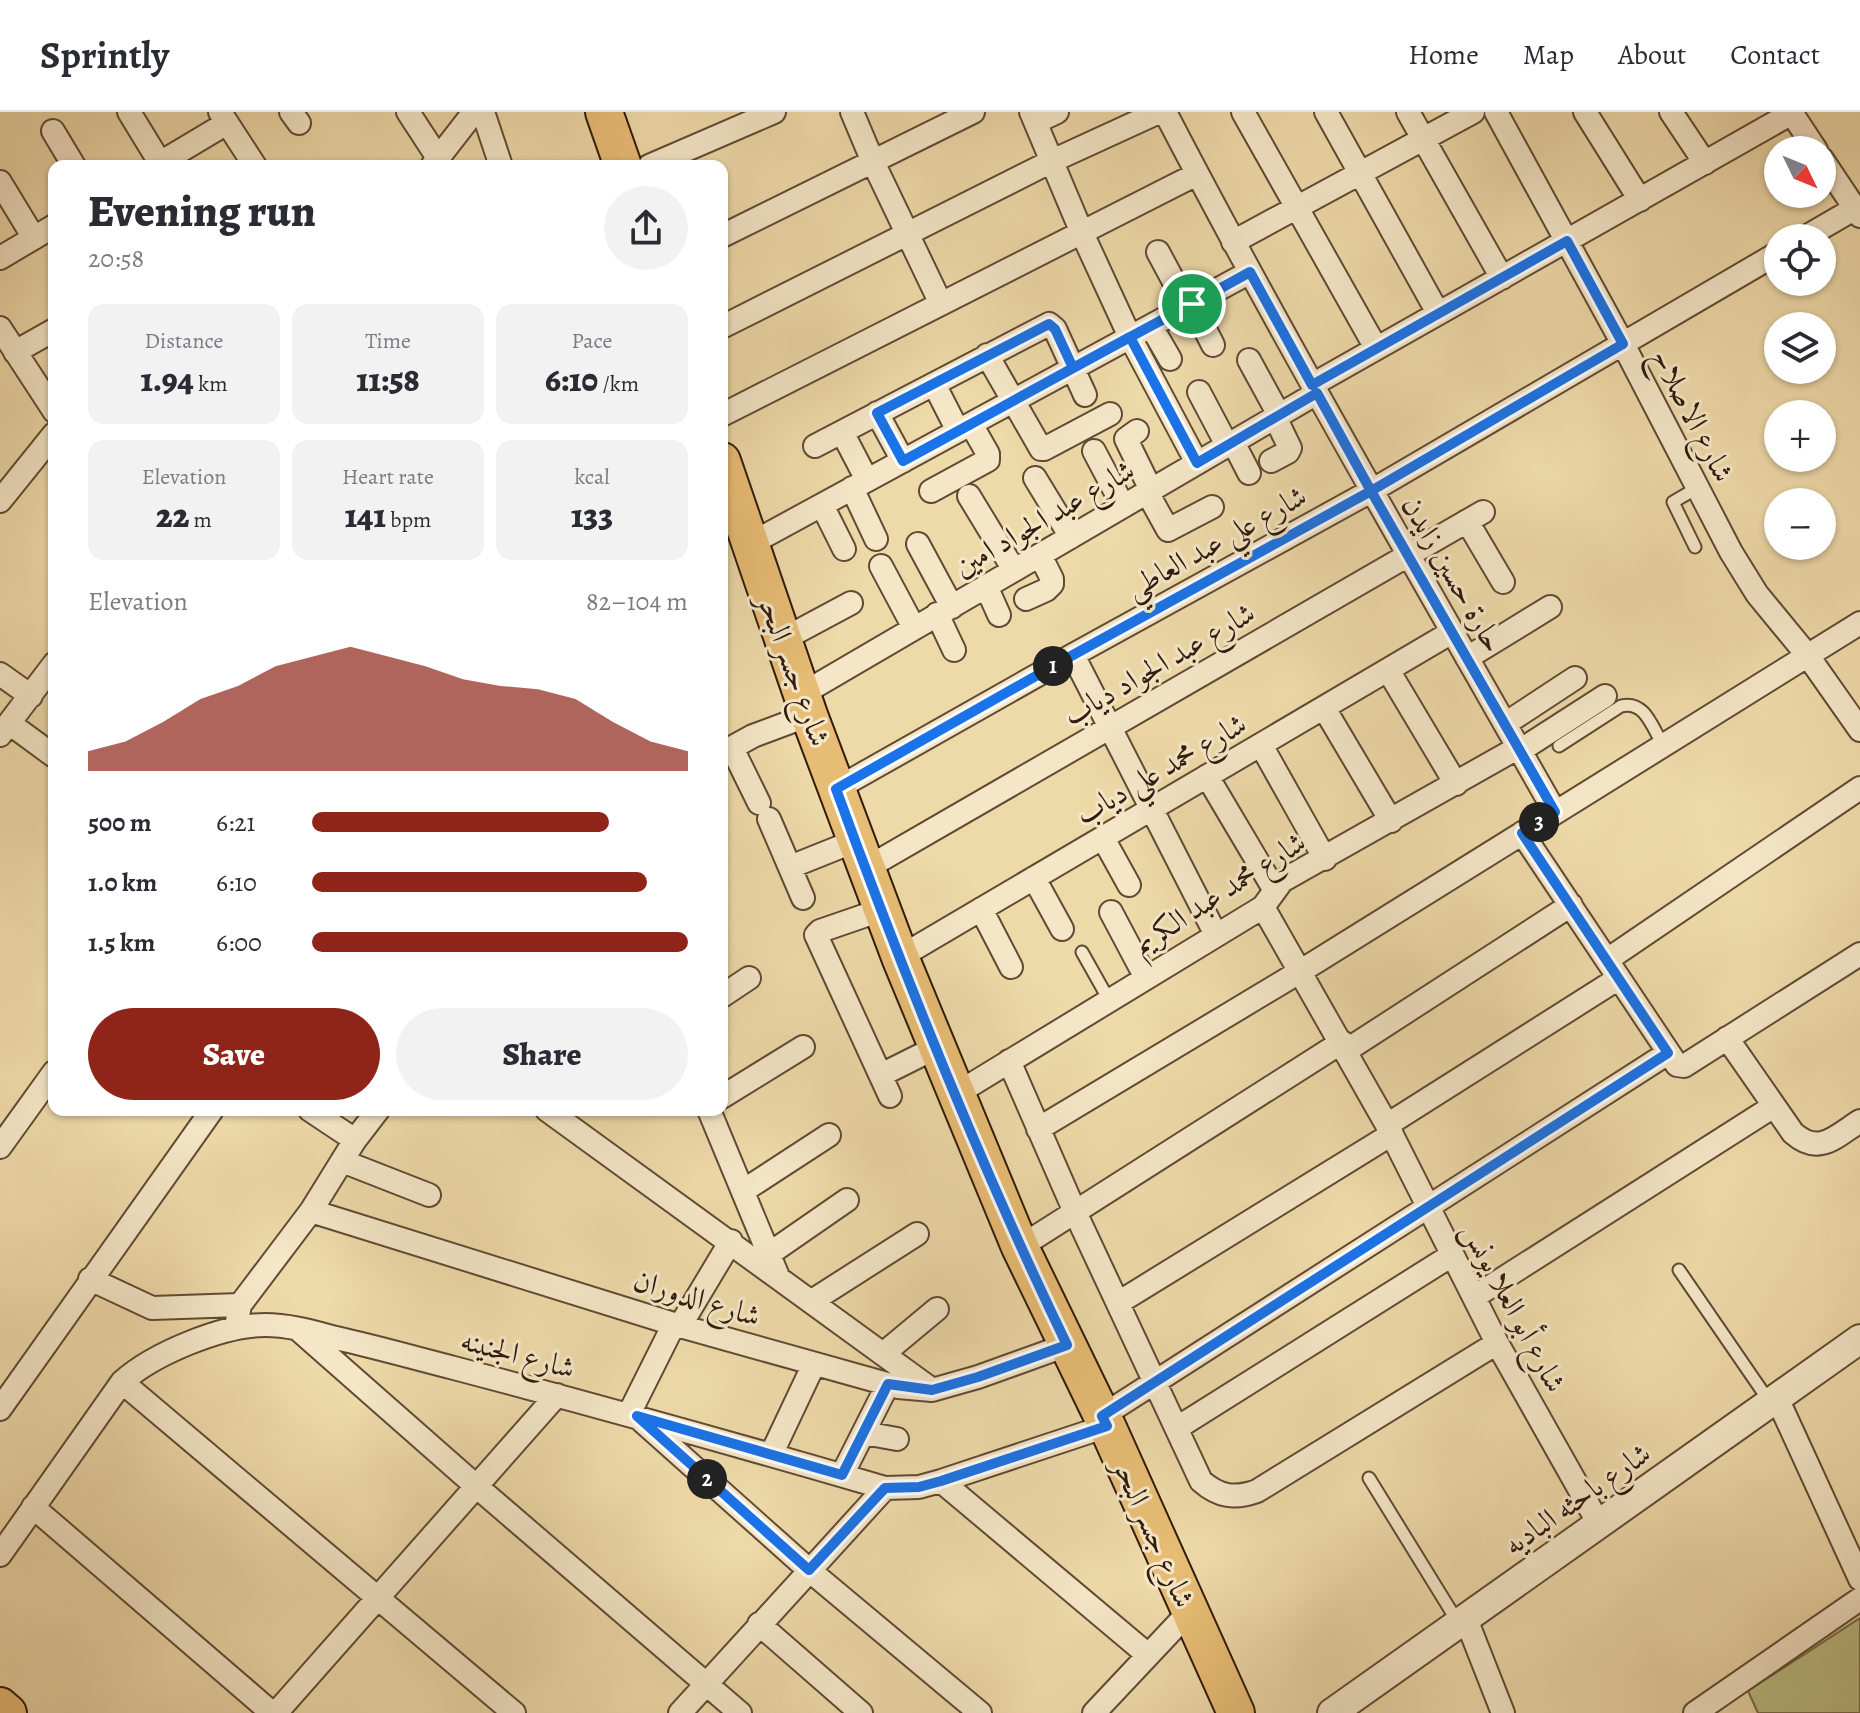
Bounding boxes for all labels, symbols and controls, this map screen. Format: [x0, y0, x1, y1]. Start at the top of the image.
text: Sprintly [40, 29, 169, 81]
text: Home [1408, 36, 1479, 74]
text: Map [1523, 36, 1574, 74]
text: About [1618, 36, 1686, 74]
text: Contact [1730, 36, 1820, 74]
north arrow [1764, 136, 1836, 208]
map controls [1764, 136, 1836, 560]
text: Evening run [88, 181, 316, 241]
button: share [604, 186, 688, 270]
button: locate [1764, 224, 1836, 296]
text: 20:58 [88, 241, 144, 276]
pin [1158, 270, 1226, 338]
icon: arrive [1170, 282, 1214, 326]
button: layers [1764, 312, 1836, 384]
text: Distance [145, 326, 223, 356]
text: Time [365, 326, 411, 356]
text: Pace [572, 326, 612, 356]
street label: شارع الاصلاح [1637, 341, 1744, 492]
text: 1.94 [140, 356, 194, 403]
text: 11:58 [356, 356, 420, 403]
text: 6:10 [545, 356, 598, 403]
text: km [194, 369, 228, 399]
text: /km [598, 369, 639, 399]
button: + [1764, 400, 1836, 472]
street label: شارع عبد الجواد امين [946, 450, 1144, 590]
text: Elevation [142, 462, 226, 492]
text: Heart rate [342, 462, 434, 492]
text: kcal [574, 462, 610, 492]
street label: شارع علي عبد العاطي [1118, 476, 1318, 616]
street label: حارة حسين زايدن [1392, 488, 1514, 660]
button: − [1764, 488, 1836, 560]
text: 22 [156, 492, 189, 539]
text: 141 [345, 492, 386, 539]
text: 133 [571, 492, 613, 539]
text: m [189, 505, 212, 535]
text: bpm [386, 505, 431, 535]
text: Elevation [88, 584, 188, 619]
text: 82–104 m [586, 584, 688, 619]
street label: شارع جسر البحر [742, 586, 840, 753]
street label: شارع عبد الجواد دياب [1056, 593, 1265, 739]
pin: 1 [1033, 646, 1073, 686]
text: 1 [1049, 651, 1057, 681]
street label: شارع محمد علي دياب [1068, 704, 1258, 842]
pin: 3 [1519, 802, 1559, 842]
text: 500 m [88, 805, 152, 840]
text: 6:21 [216, 805, 255, 840]
text: 3 [1534, 807, 1544, 837]
street label: شارع محمد عبد الكريم [1125, 822, 1317, 969]
text: 1.0 km [88, 865, 157, 900]
text: 6:10 [216, 865, 257, 900]
text: 1.5 km [88, 925, 155, 960]
text: 6:00 [216, 925, 262, 960]
button: Save [88, 1008, 380, 1100]
button: Share [396, 1008, 688, 1100]
street label: شارع أبو العلا يونس [1448, 1214, 1577, 1402]
street label: شارع الدوران [627, 1260, 766, 1341]
street label: شارع الجنينه [455, 1320, 580, 1393]
street label: شارع باحثه الباديه [1495, 1433, 1662, 1569]
street label: شارع جسر البحر [1098, 1449, 1205, 1616]
pin: 2 [687, 1459, 727, 1499]
text: 2 [702, 1464, 712, 1494]

